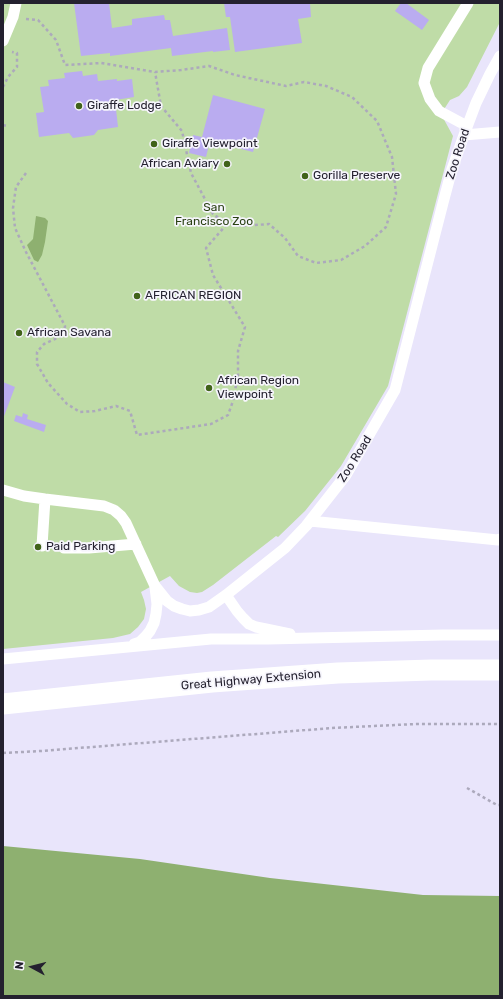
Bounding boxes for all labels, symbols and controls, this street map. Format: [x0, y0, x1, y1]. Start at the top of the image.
place label: Giraffe Lodge [87, 99, 161, 113]
marker: Giraffe Lodge [74, 101, 84, 111]
street label: Zoo Road [443, 127, 473, 181]
place label: Giraffe Viewpoint [162, 137, 258, 151]
marker: Giraffe Viewpoint [149, 139, 159, 149]
place label: African Aviary [141, 157, 219, 171]
marker: African Aviary [222, 159, 232, 169]
place label: Gorilla Preserve [313, 169, 400, 183]
marker: Gorilla Preserve [300, 171, 310, 181]
park label: San Francisco Zoo [175, 201, 253, 229]
place label: AFRICAN REGION [145, 289, 241, 303]
marker: AFRICAN REGION [132, 291, 142, 301]
place label: African Savana [27, 326, 111, 340]
marker: African Savana [14, 328, 24, 338]
place label: African Region Viewpoint [217, 374, 299, 402]
marker: African Region Viewpoint [204, 383, 214, 393]
street label: Zoo Road [335, 433, 375, 485]
place label: Paid Parking [46, 540, 115, 554]
marker: Paid Parking [33, 542, 43, 552]
street label: Great Highway Extension [180, 667, 322, 693]
north arrow [12, 947, 52, 987]
text: N [13, 961, 27, 970]

